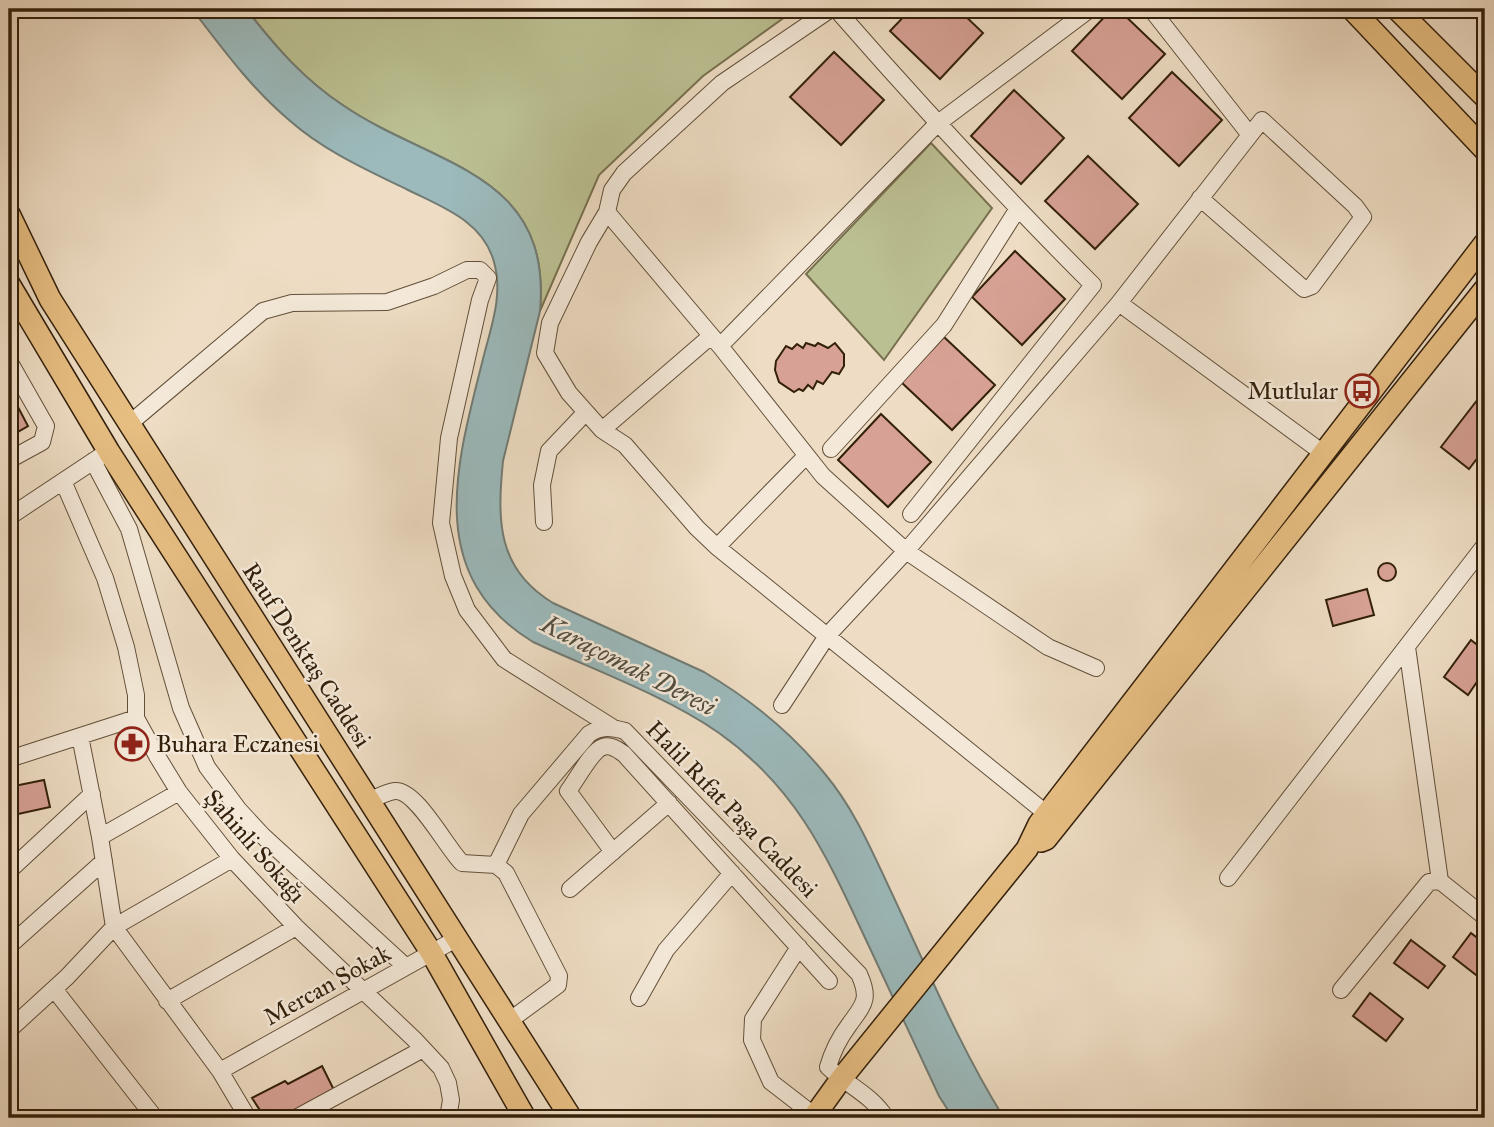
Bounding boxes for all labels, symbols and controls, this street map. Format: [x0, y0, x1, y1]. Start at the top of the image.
bus stop icon: Mutlular [1343, 372, 1381, 410]
place label: Mutlular [1247, 376, 1338, 406]
street label: Rauf Denktaş Caddesi [236, 557, 378, 753]
water label: Karaçomak Deresi [535, 606, 722, 723]
street label: Halil Rıfat Paşa Caddesi [640, 714, 825, 904]
pharmacy icon: Buhara Eczanesi [113, 725, 151, 763]
place label: Buhara Eczanesi [156, 729, 320, 759]
street label: Şahinli Sokağı [198, 783, 313, 909]
street label: Mercan Sokak [258, 937, 396, 1032]

